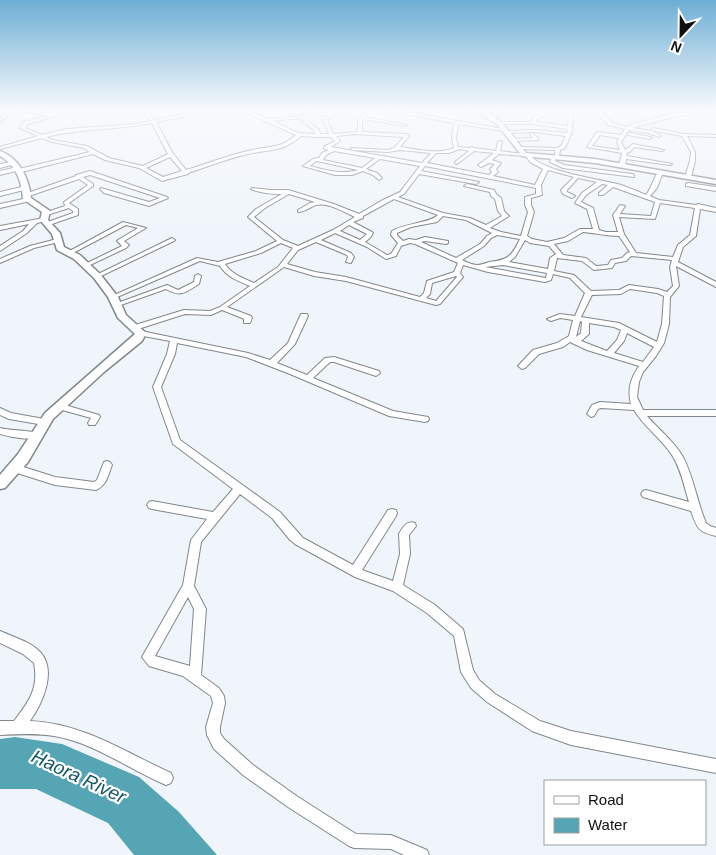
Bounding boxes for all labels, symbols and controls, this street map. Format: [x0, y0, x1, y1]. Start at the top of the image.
north arrow [656, 10, 706, 60]
text: N [668, 38, 684, 56]
water label: Haora River [28, 746, 130, 808]
legend [544, 780, 706, 845]
text: Road [588, 791, 624, 808]
text: Water [588, 816, 627, 833]

